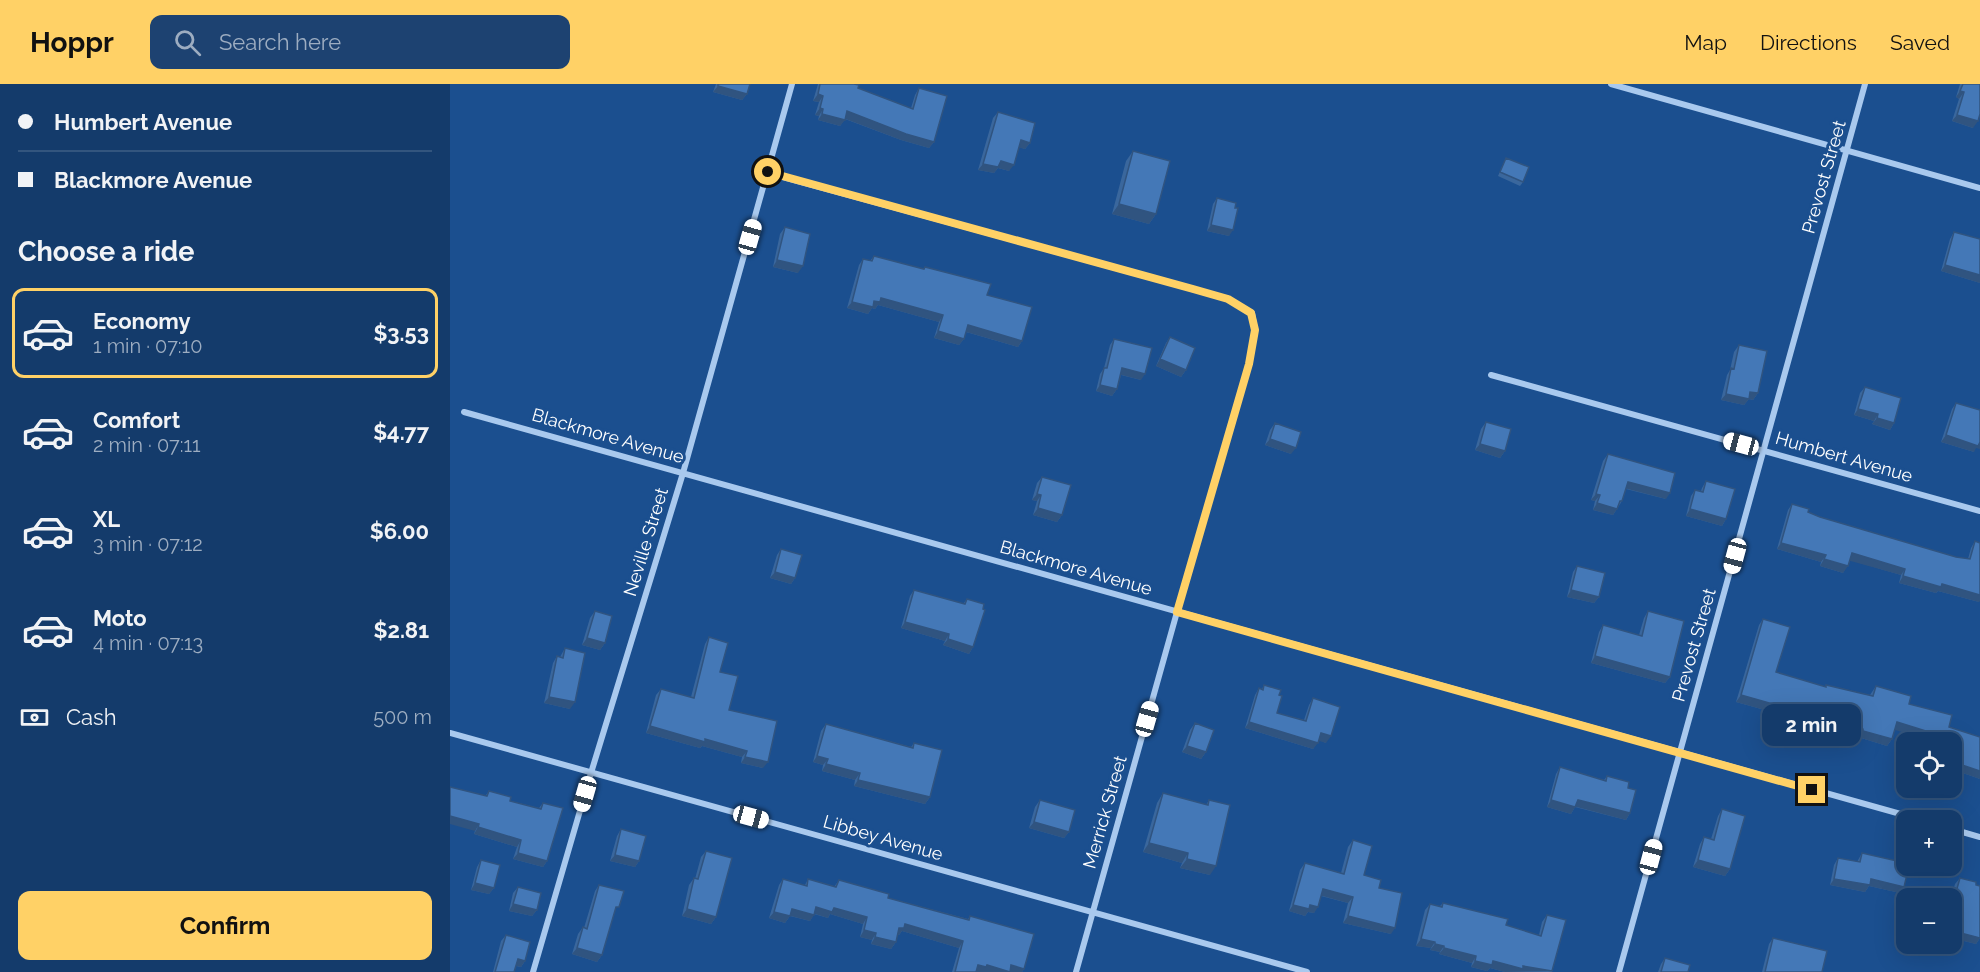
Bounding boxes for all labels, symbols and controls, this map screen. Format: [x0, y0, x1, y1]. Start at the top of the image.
search box [150, 15, 570, 69]
text: Hoppr [30, 26, 114, 59]
icon: search [171, 26, 204, 59]
text: Search here [219, 29, 341, 55]
text: Map [1684, 30, 1727, 55]
text: Directions [1760, 30, 1857, 55]
text: Saved [1890, 30, 1950, 55]
text: Humbert Avenue [54, 109, 232, 135]
street label: Prevost Street [1797, 118, 1850, 236]
route start [754, 158, 781, 185]
text: Blackmore Avenue [54, 167, 252, 193]
car [736, 217, 764, 257]
text: Choose a ride [18, 236, 194, 267]
icon: car [21, 306, 75, 360]
text: Economy [93, 308, 191, 334]
text: $3.53 [373, 320, 429, 346]
text: 1 min · 07:10 [93, 334, 202, 358]
street label: Blackmore Avenue [530, 404, 687, 467]
icon: car [21, 405, 75, 459]
text: Comfort [93, 407, 180, 433]
text: $4.77 [373, 419, 429, 445]
street label: Humbert Avenue [1773, 427, 1916, 486]
car [1721, 431, 1761, 457]
text: 2 min · 07:11 [93, 433, 201, 457]
street label: Neville Street [619, 485, 672, 599]
icon: car [21, 504, 75, 558]
text: XL [93, 506, 120, 532]
text: $6.00 [370, 518, 429, 544]
text: 3 min · 07:12 [93, 532, 203, 556]
street label: Blackmore Avenue [998, 536, 1155, 599]
car [1722, 536, 1748, 576]
street label: Prevost Street [1667, 586, 1720, 704]
icon: car [21, 603, 75, 657]
text: Moto [93, 605, 147, 631]
text: $2.81 [374, 617, 429, 643]
text: 4 min · 07:13 [93, 631, 203, 655]
car [1133, 699, 1161, 739]
icon: cash [18, 701, 51, 734]
callout: 2 min [1762, 703, 1862, 745]
text: Cash [66, 704, 117, 730]
text: 500 m [373, 705, 432, 729]
text: 2 min [1786, 713, 1837, 737]
map controls [1896, 732, 1962, 954]
button: locate [1896, 732, 1962, 798]
street label: Merrick Street [1078, 753, 1131, 871]
car [571, 774, 599, 814]
route end [1798, 776, 1825, 803]
car [731, 804, 771, 830]
street label: Libbey Avenue [821, 810, 946, 865]
button: + [1896, 810, 1962, 876]
car [1638, 837, 1664, 877]
button: − [1896, 888, 1962, 954]
button: Confirm [18, 891, 432, 960]

